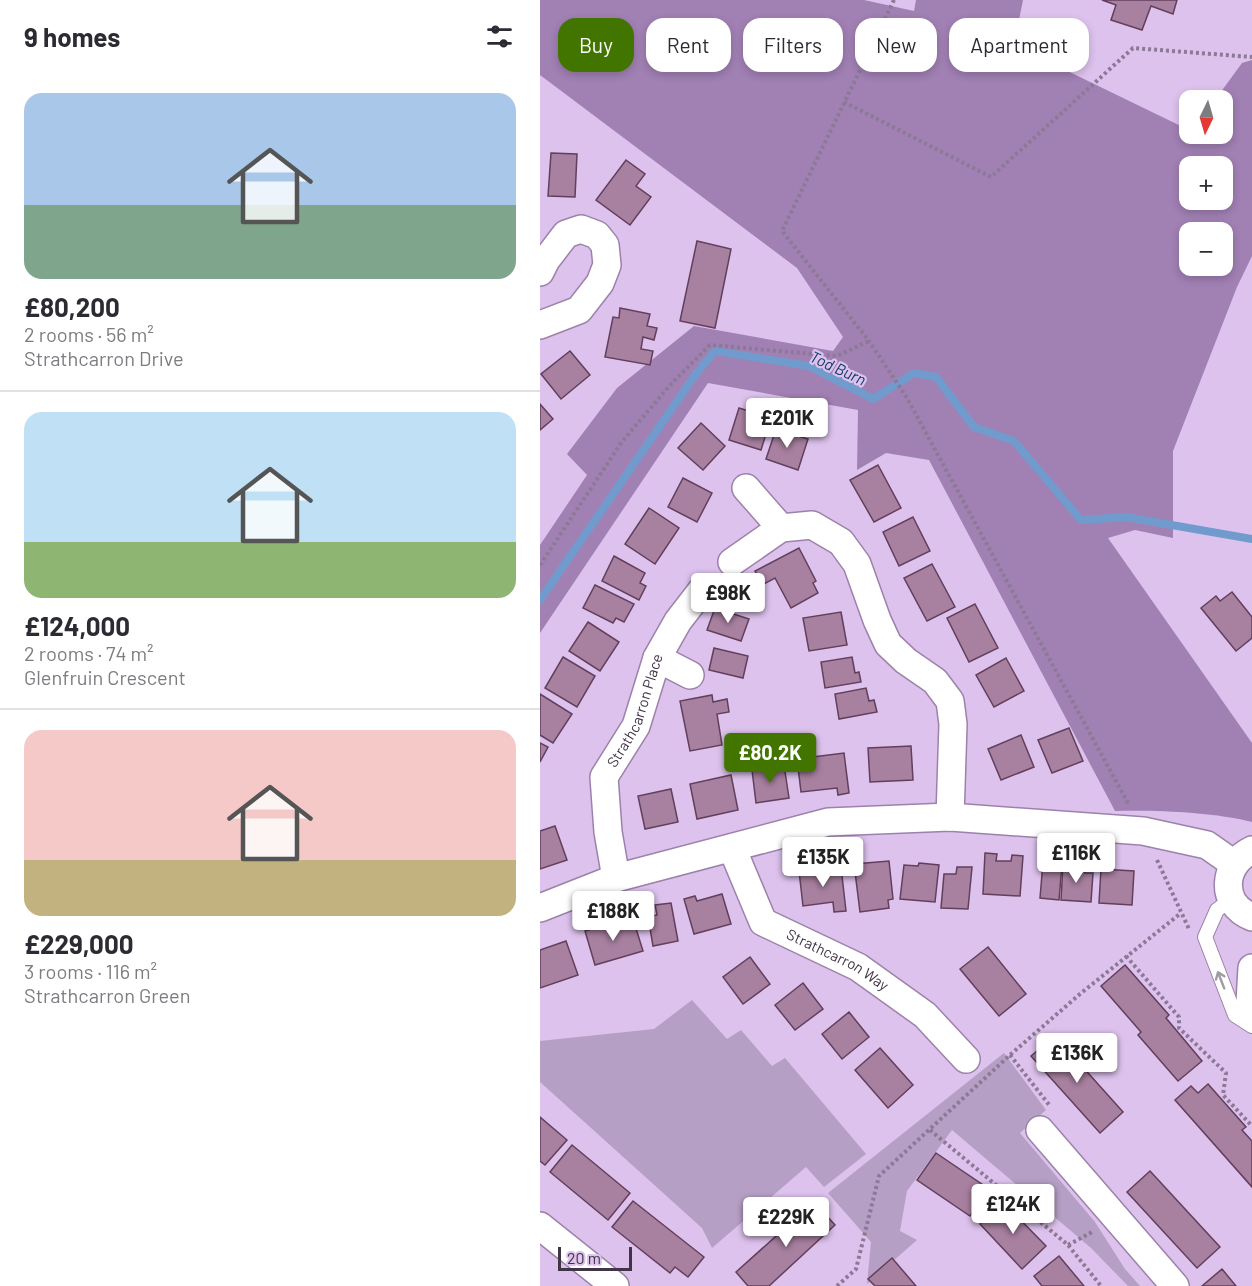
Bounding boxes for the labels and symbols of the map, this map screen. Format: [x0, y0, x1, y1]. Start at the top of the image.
north arrow [1179, 90, 1233, 144]
water label: Tod Burn [807, 346, 869, 389]
pin: £201K [745, 398, 829, 449]
pin: £98K [692, 573, 764, 624]
street label: Strathcarron Place [602, 651, 666, 770]
pin: £80.2K [721, 733, 819, 784]
pin: £116K [1034, 833, 1118, 884]
pin: £135K [781, 837, 865, 888]
pin: £188K [571, 891, 655, 942]
street label: Strathcarron Way [784, 925, 893, 994]
one-way arrow [1215, 971, 1226, 989]
pin: £136K [1035, 1033, 1119, 1084]
pin: £124K [971, 1184, 1055, 1235]
pin: £229K [744, 1197, 828, 1248]
scale bar [558, 1244, 632, 1272]

